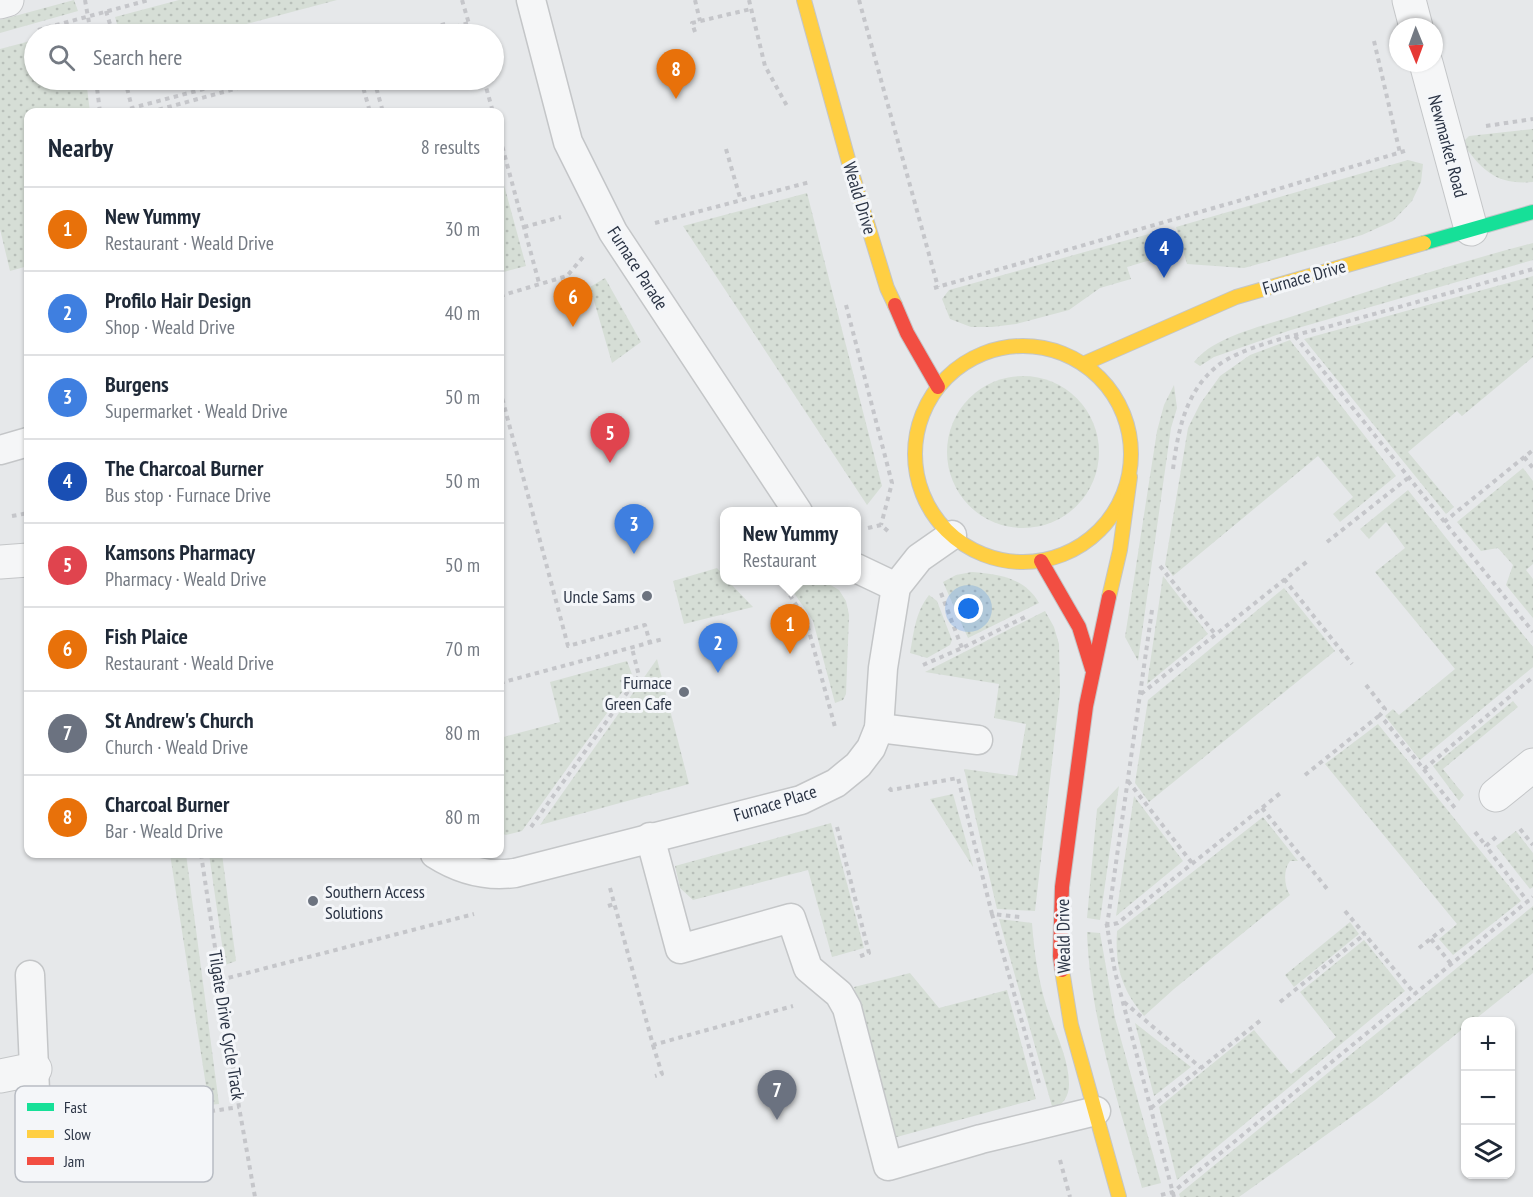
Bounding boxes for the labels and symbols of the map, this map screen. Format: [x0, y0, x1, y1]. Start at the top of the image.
north arrow [1389, 18, 1443, 72]
pin: 8 [656, 50, 696, 99]
street label: Newmarket Road [1423, 92, 1473, 200]
street label: Weald Drive [838, 159, 882, 237]
street label: Furnace Parade [603, 222, 673, 314]
pin: 4 [1144, 228, 1184, 278]
street label: Furnace Drive [1260, 254, 1348, 300]
pin: 6 [554, 278, 592, 327]
pin: 5 [590, 414, 630, 463]
pin: 3 [614, 504, 654, 554]
place label: Uncle Sams [563, 585, 635, 608]
marker: Uncle Sams [640, 589, 654, 603]
your location [954, 594, 983, 623]
pin: 1 [770, 604, 810, 654]
pin: 2 [698, 624, 738, 673]
place label: Furnace Green Cafe [605, 671, 672, 715]
marker: Furnace Green Cafe [677, 685, 691, 699]
street label: Furnace Place [731, 779, 819, 827]
place label: Southern Access Solutions [325, 880, 425, 924]
marker: Southern Access Solutions [306, 894, 320, 908]
street label: Weald Drive [1051, 899, 1075, 973]
street label: Tilgate Drive Cycle Track [204, 948, 250, 1102]
pin: 7 [758, 1070, 796, 1120]
legend [15, 1086, 213, 1182]
text: Fast [64, 1097, 87, 1117]
text: Slow [64, 1124, 91, 1144]
text: Jam [63, 1151, 85, 1171]

